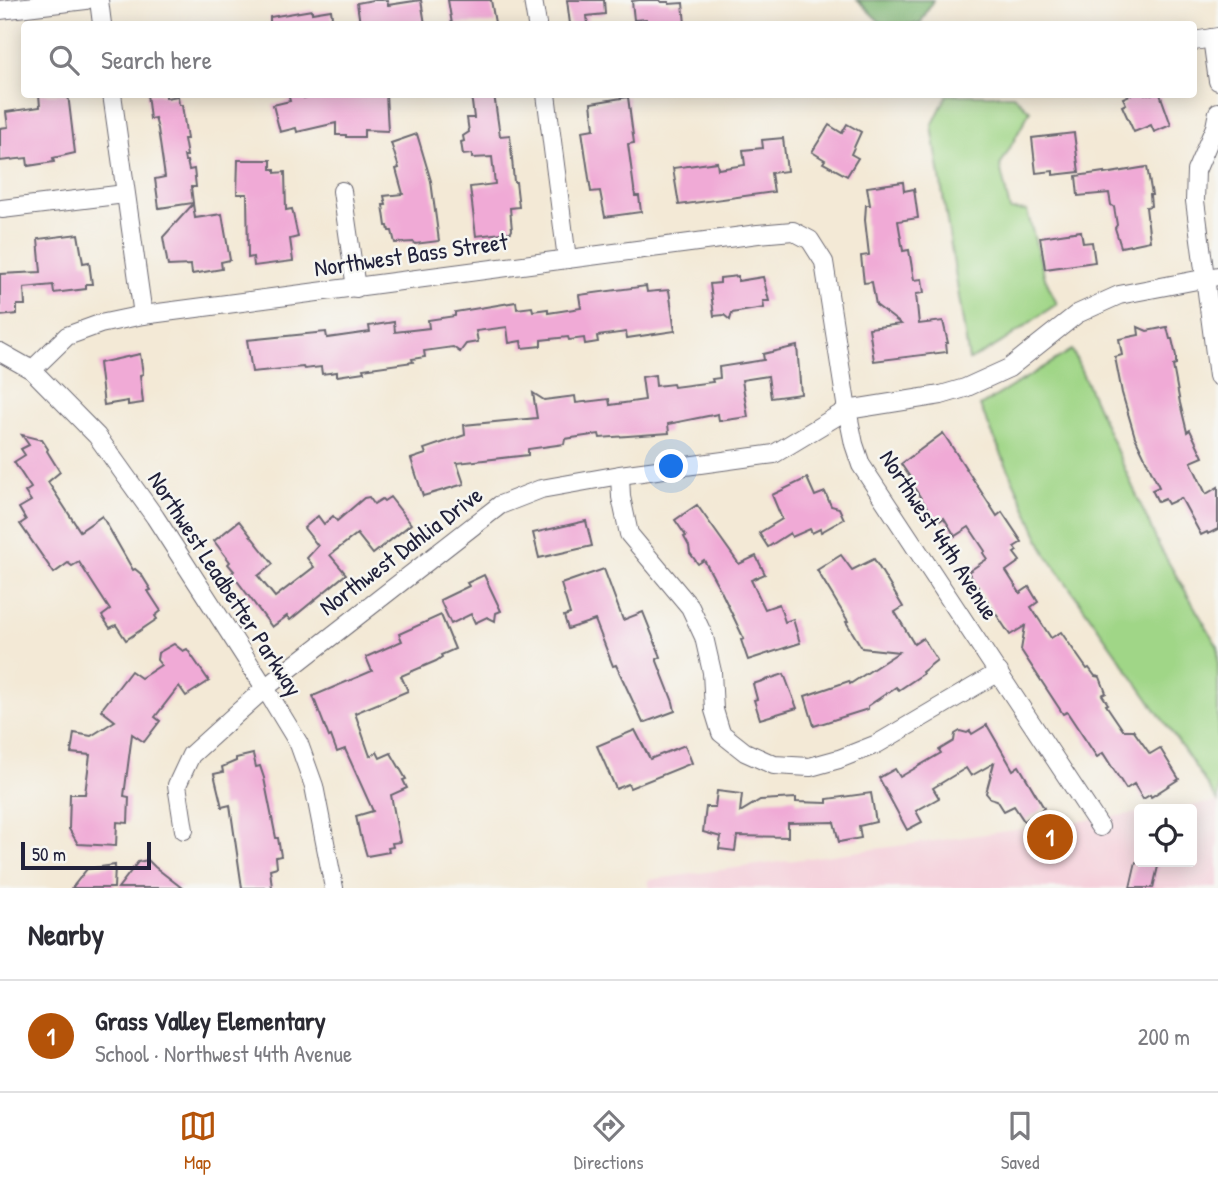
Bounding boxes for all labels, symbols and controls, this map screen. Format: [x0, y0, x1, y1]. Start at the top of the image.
search box [21, 21, 1197, 98]
icon: search [45, 41, 83, 79]
text: Search here [101, 42, 212, 77]
street label: Northwest Bass Street [312, 224, 510, 283]
street label: Northwest 44th Avenue [873, 443, 1007, 626]
your location [654, 449, 688, 483]
street label: Northwest Leadbetter Parkway [141, 465, 311, 702]
street label: Northwest Dahlia Drive [312, 478, 489, 622]
map controls [1134, 804, 1197, 867]
button: locate [1134, 804, 1197, 867]
pin: 1 [1027, 811, 1073, 863]
scale bar [21, 839, 150, 871]
text: 50 m [32, 841, 66, 867]
text: Nearby [28, 914, 104, 954]
text: Grass Valley Elementary [95, 1003, 326, 1038]
text: 1 [47, 1021, 55, 1052]
text: 200 m [1138, 1021, 1190, 1052]
text: School · Northwest 44th Avenue [95, 1038, 352, 1069]
tab: Map [179, 1107, 217, 1175]
tab: Directions [574, 1107, 644, 1175]
tab: Saved [1001, 1107, 1039, 1175]

